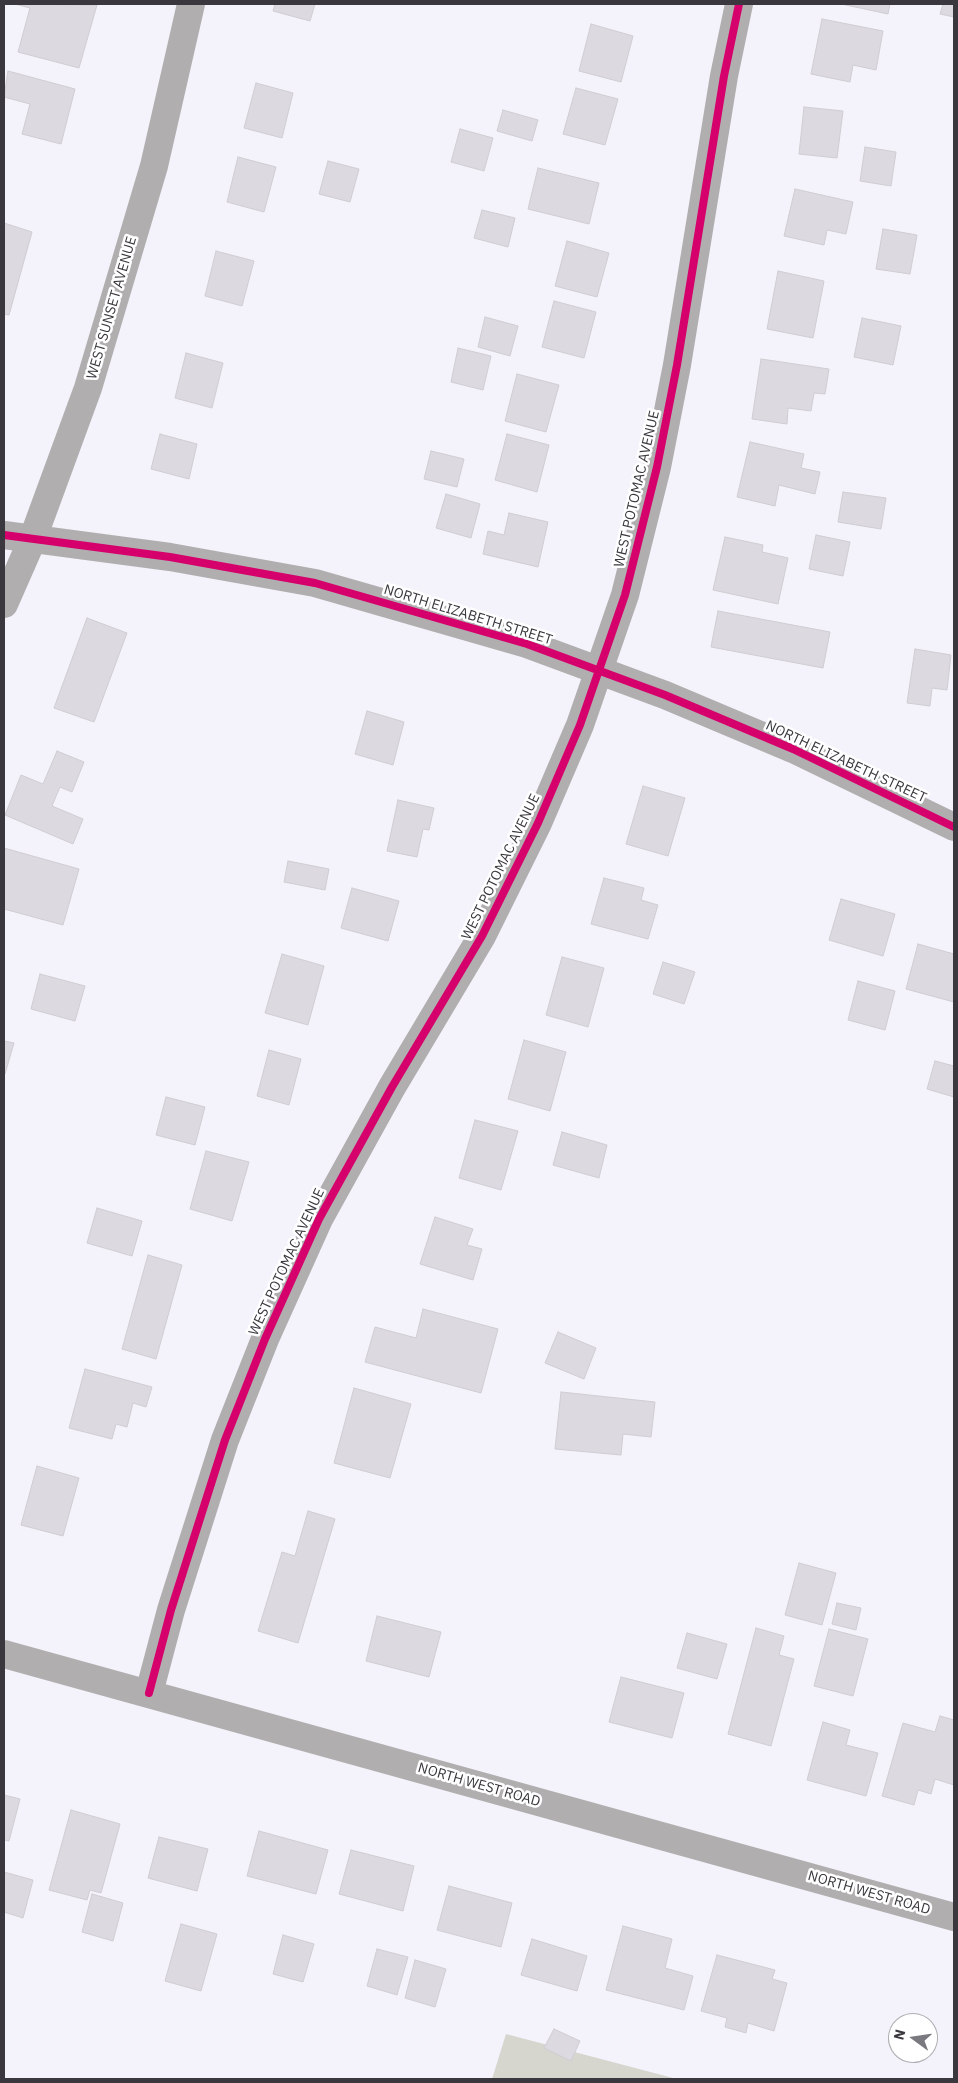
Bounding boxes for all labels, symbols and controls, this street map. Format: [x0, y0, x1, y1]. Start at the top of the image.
street label: WEST SUNSET AVENUE [84, 235, 140, 381]
street label: WEST POTOMAC AVENUE [611, 409, 663, 569]
street label: NORTH ELIZABETH STREET [382, 581, 554, 649]
street label: NORTH ELIZABETH STREET [763, 717, 929, 807]
street label: WEST POTOMAC AVENUE [458, 791, 544, 943]
street label: WEST POTOMAC AVENUE [245, 1186, 329, 1338]
street label: NORTH WEST ROAD [416, 1760, 542, 1810]
street label: NORTH WEST ROAD [806, 1868, 932, 1918]
north arrow [888, 2013, 938, 2063]
text: N [889, 2028, 909, 2042]

